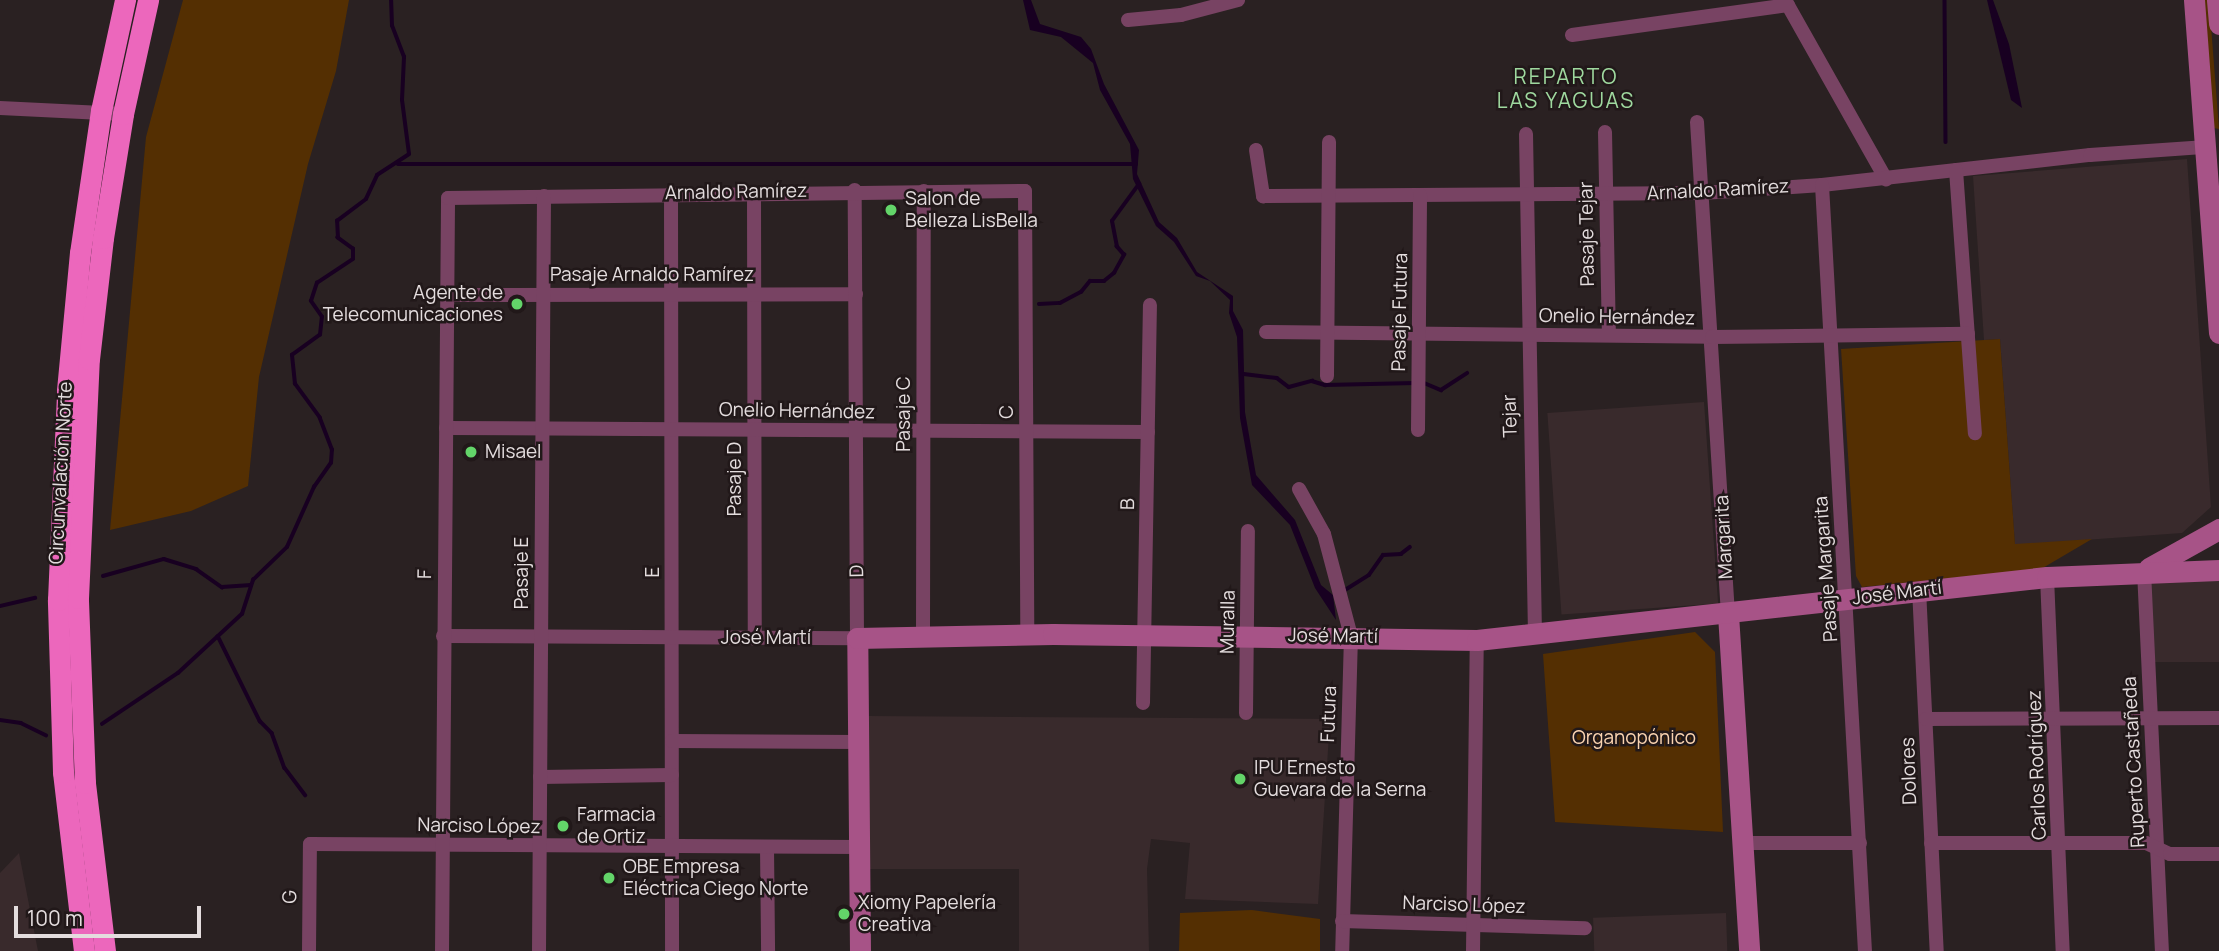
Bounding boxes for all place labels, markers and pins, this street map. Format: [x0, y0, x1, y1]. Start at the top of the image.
place label: Salon de Belleza LisBella [905, 188, 1038, 232]
marker: Salon de Belleza LisBella [883, 202, 899, 218]
place label: Agente de Telecomunicaciones [323, 282, 503, 326]
marker: Agente de Telecomunicaciones [509, 296, 525, 312]
place label: Misael [485, 441, 541, 463]
marker: Misael [463, 444, 479, 460]
place label: IPU Ernesto Guevara de la Serna [1254, 757, 1426, 801]
marker: IPU Ernesto Guevara de la Serna [1232, 771, 1248, 787]
place label: Farmacia de Ortiz [577, 804, 655, 848]
marker: Farmacia de Ortiz [555, 818, 571, 834]
place label: OBE Empresa Eléctrica Ciego Norte [623, 856, 808, 900]
marker: OBE Empresa Eléctrica Ciego Norte [601, 870, 617, 886]
place label: Xiomy Papelería Creativa [858, 892, 996, 936]
marker: Xiomy Papelería Creativa [836, 906, 852, 922]

